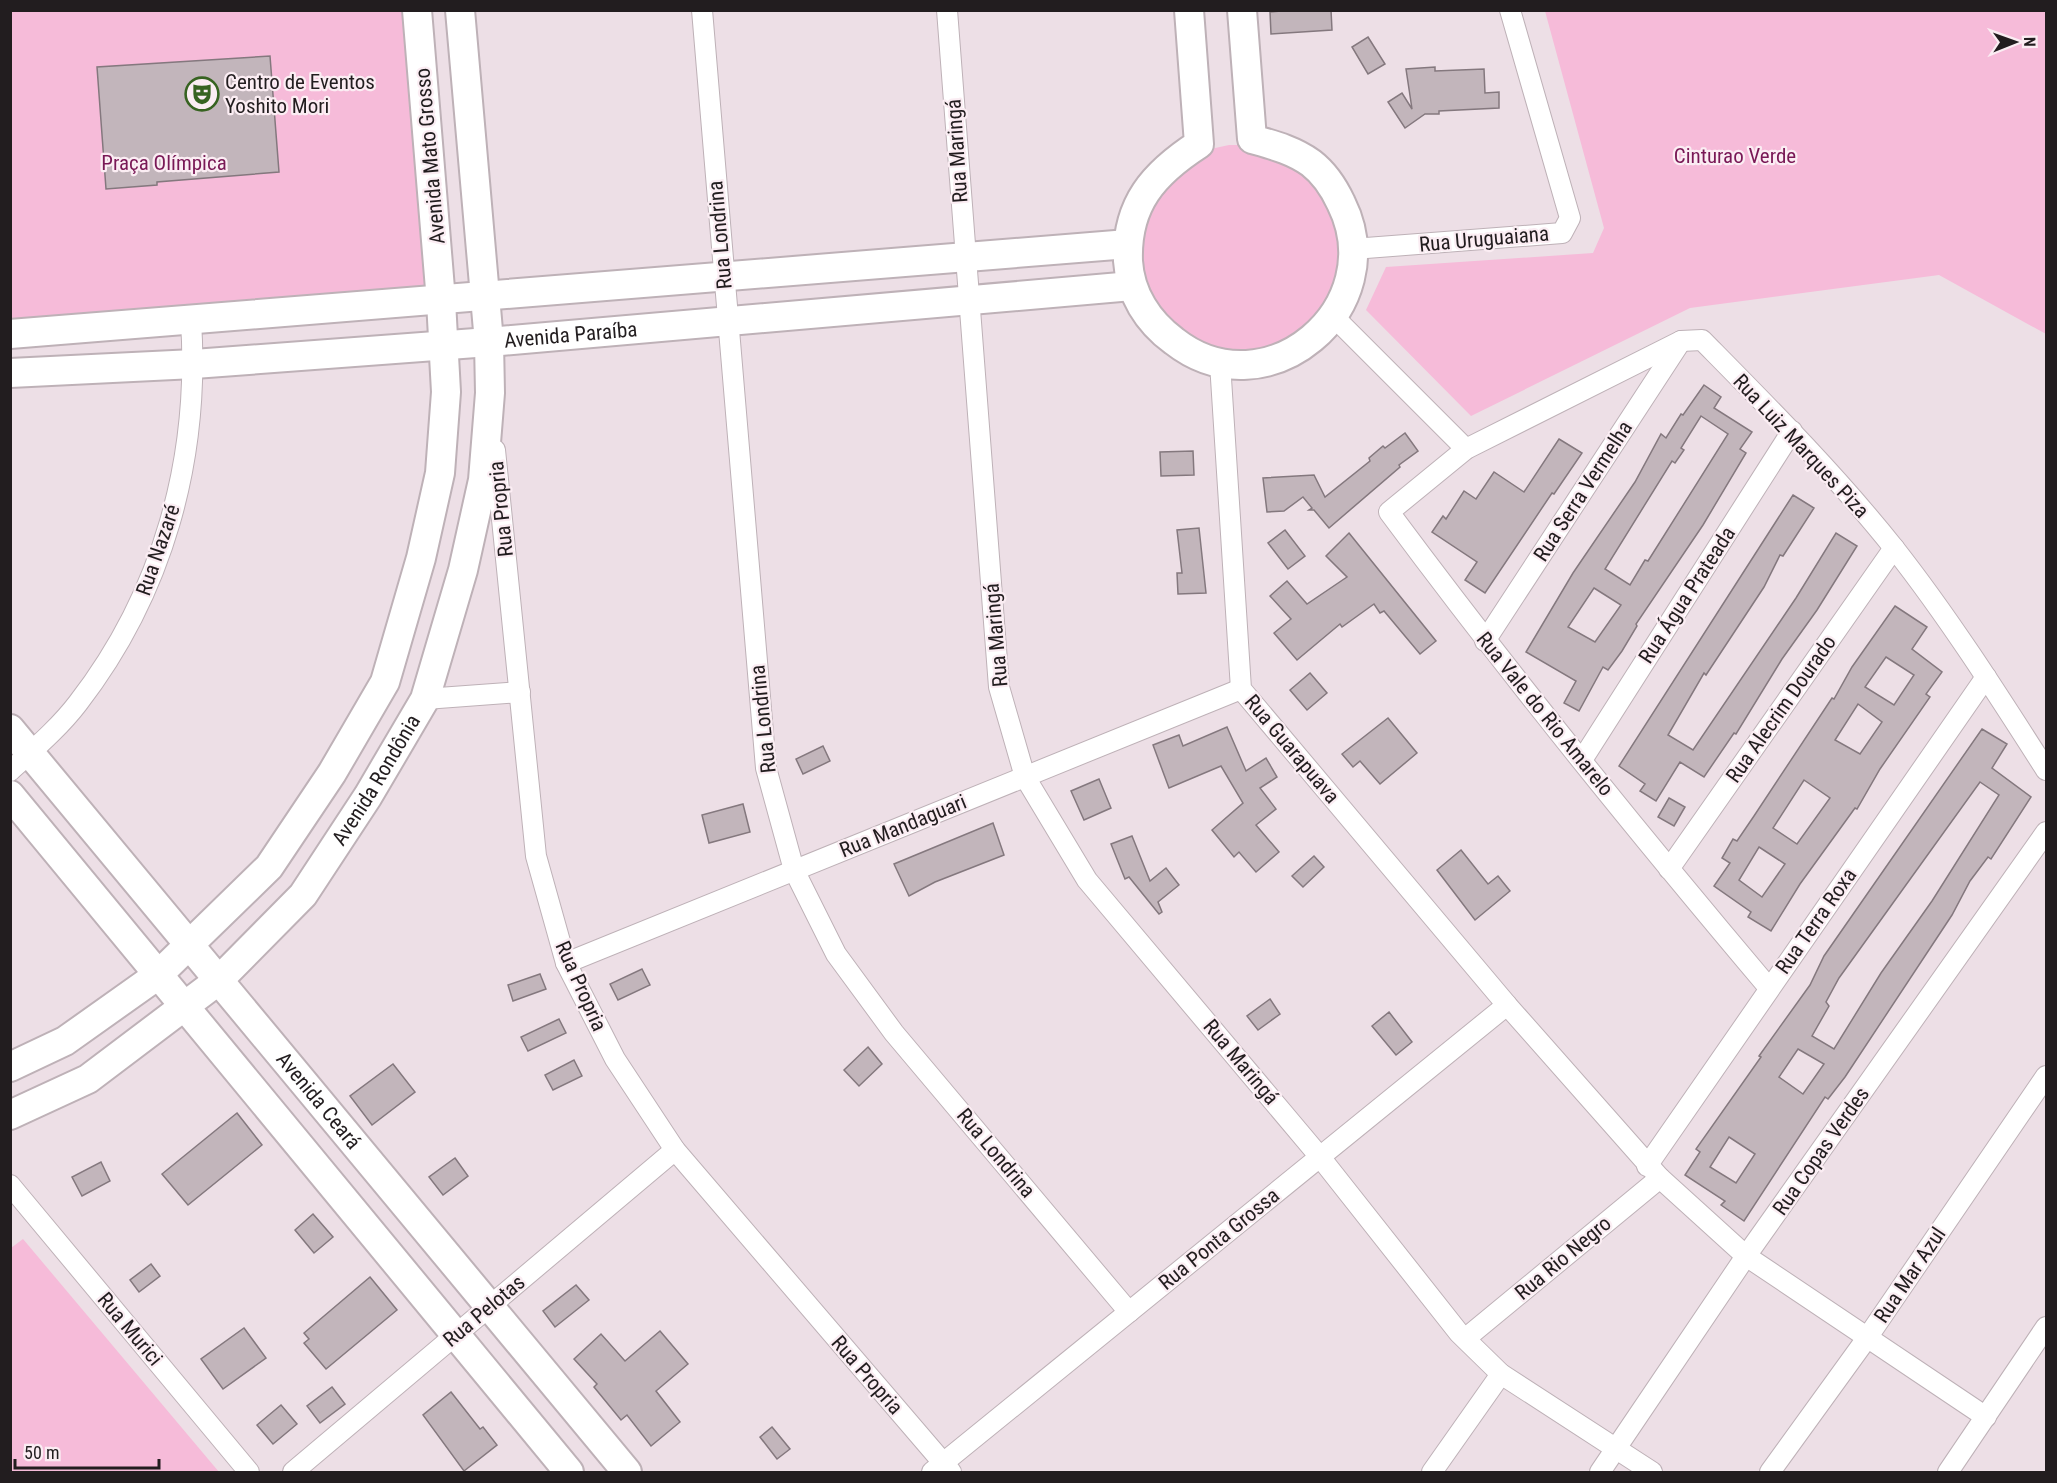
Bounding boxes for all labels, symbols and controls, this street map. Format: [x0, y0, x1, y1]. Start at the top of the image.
north arrow [1985, 12, 2045, 72]
text: N [2020, 37, 2039, 47]
street label: Avenida Mato Grosso [410, 67, 450, 245]
place label: Centro de Eventos Yoshito Mori [225, 70, 375, 118]
theatre icon: Centro de Eventos Yoshito Mori [184, 76, 220, 112]
street label: Rua Maringá [941, 98, 973, 204]
park label: Cinturao Verde [1674, 144, 1796, 168]
park label: Praça Olímpica [101, 151, 227, 175]
street label: Rua Londrina [703, 180, 737, 290]
street label: Rua Uruguaiana [1418, 221, 1550, 257]
street label: Avenida Paraíba [503, 317, 638, 353]
street label: Rua Luiz Marques Piza [1728, 369, 1874, 523]
street label: Rua Serra Vermelha [1529, 416, 1637, 566]
street label: Rua Propria [484, 460, 518, 558]
street label: Rua Nazaré [131, 501, 185, 599]
street label: Rua Água Prateada [1634, 522, 1740, 668]
street label: Rua Maringá [980, 582, 1012, 688]
street label: Rua Vale do Rio Amarelo [1472, 627, 1618, 801]
street label: Rua Alecrim Dourado [1721, 631, 1841, 787]
street label: Rua Londrina [745, 664, 781, 774]
street label: Rua Guarapuava [1240, 690, 1344, 808]
street label: Avenida Rondônia [327, 710, 425, 850]
street label: Rua Mandaguari [836, 790, 970, 862]
street label: Rua Terra Roxa [1771, 864, 1861, 978]
street label: Rua Propria [550, 937, 612, 1035]
street label: Rua Maringá [1198, 1014, 1284, 1110]
street label: Avenida Ceará [271, 1047, 366, 1154]
street label: Rua Copas Verdes [1768, 1082, 1874, 1220]
street label: Rua Londrina [952, 1104, 1040, 1202]
street label: Rua Ponta Grossa [1154, 1183, 1284, 1295]
street label: Rua Rio Negro [1510, 1211, 1616, 1305]
street label: Rua Mar Azul [1869, 1223, 1951, 1327]
street label: Rua Pelotas [438, 1270, 530, 1352]
street label: Rua Murici [93, 1288, 167, 1370]
street label: Rua Propria [826, 1331, 908, 1419]
scale bar [15, 1432, 159, 1470]
text: 50 m [24, 1442, 59, 1463]

